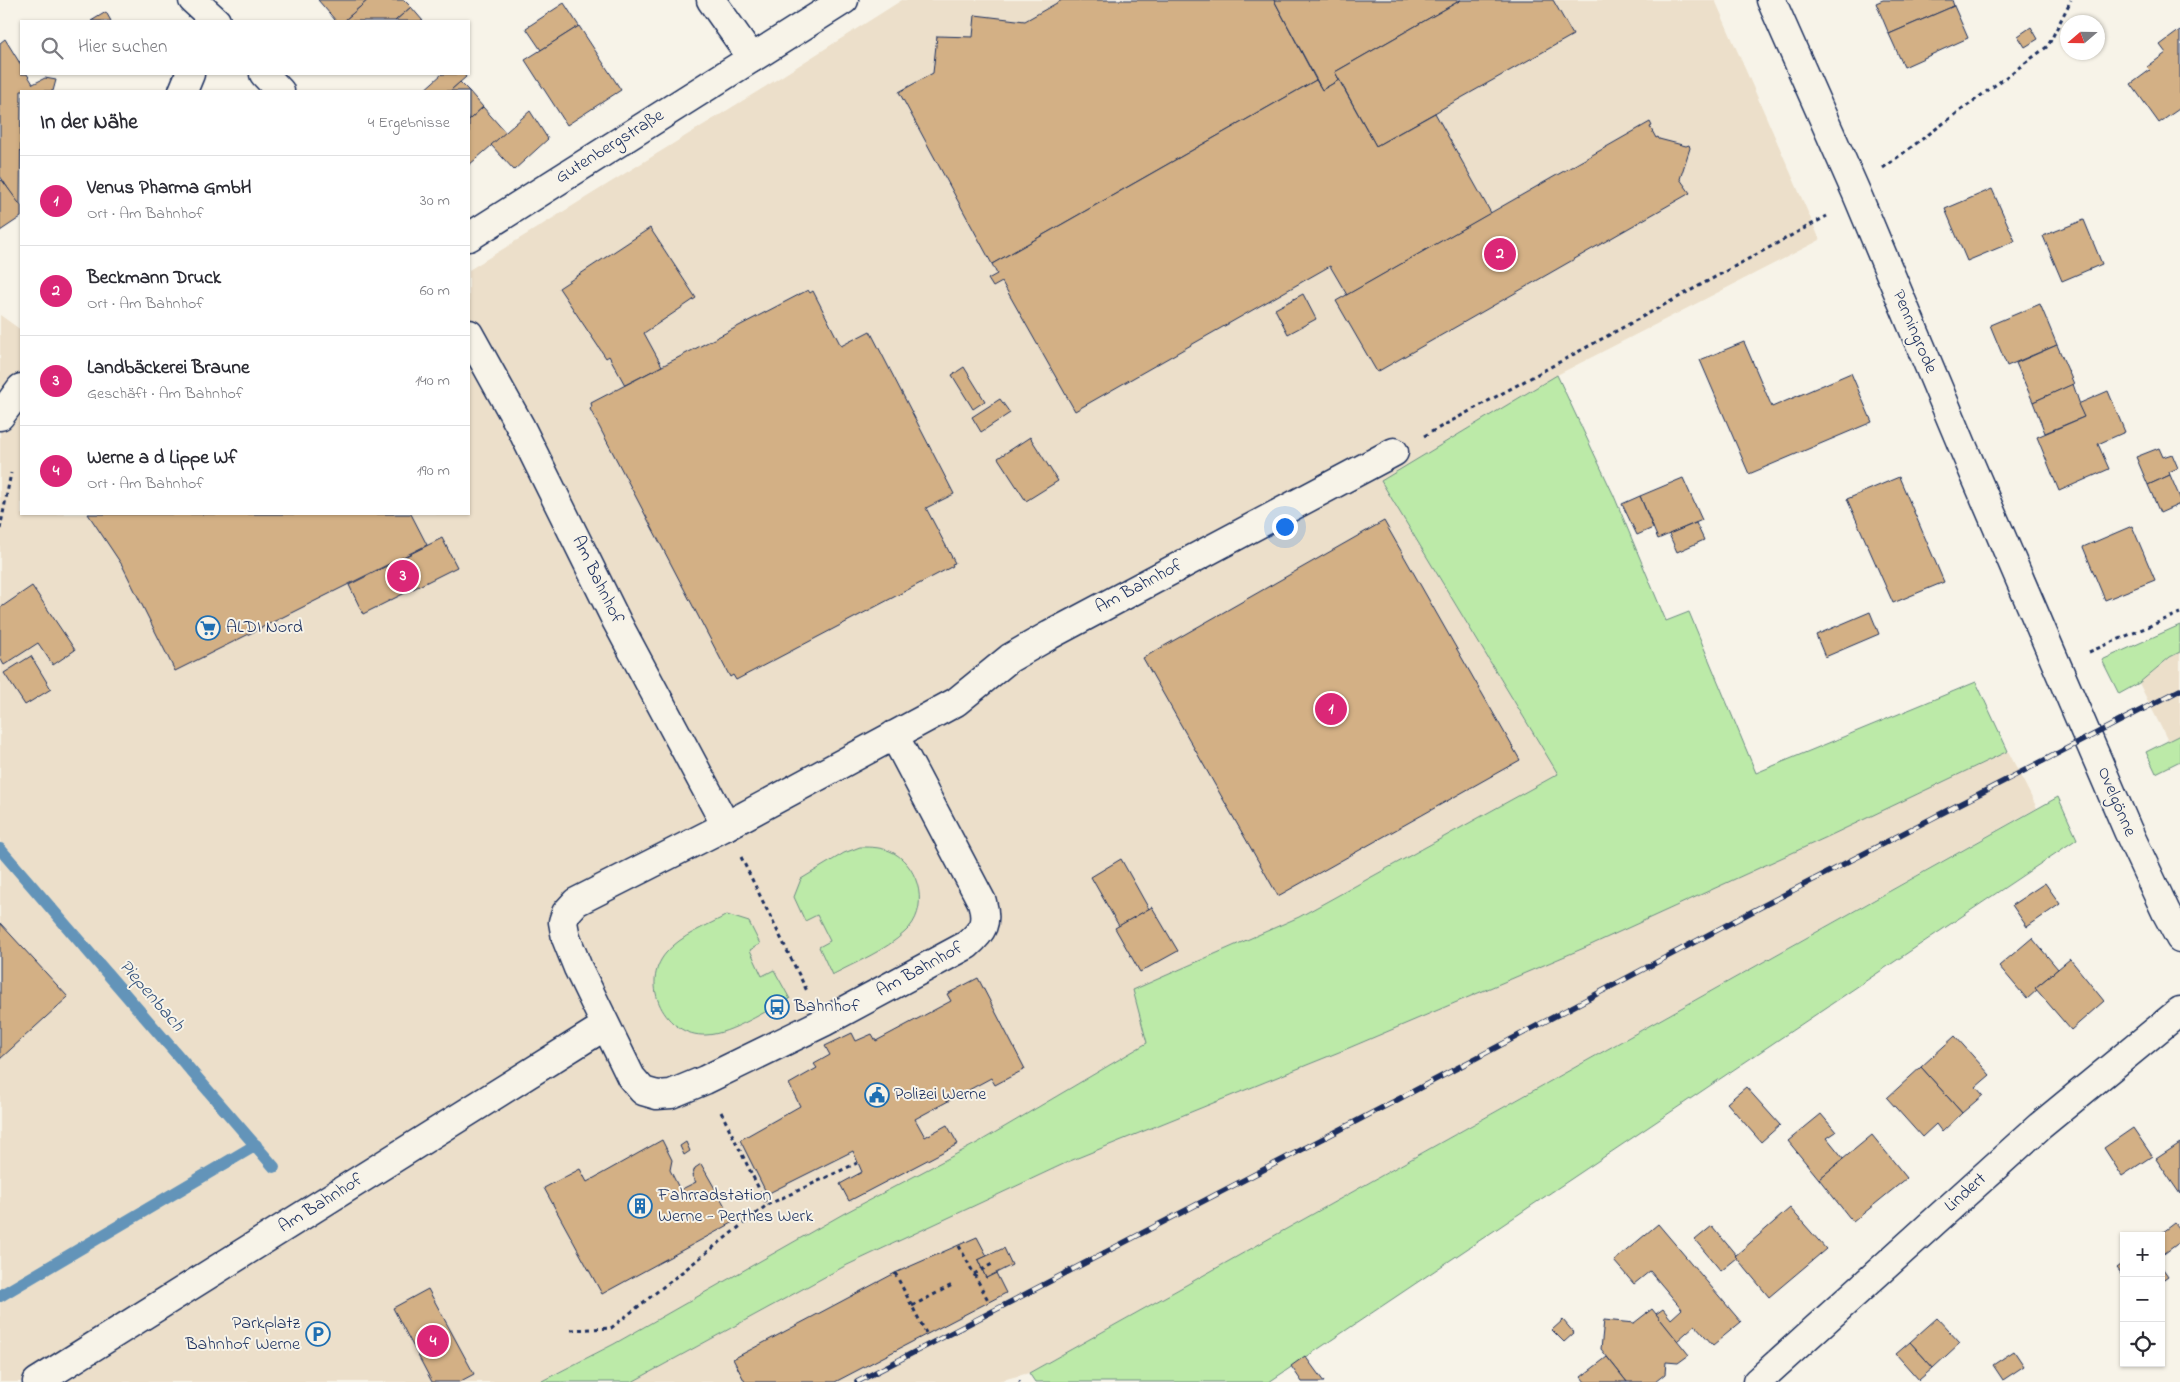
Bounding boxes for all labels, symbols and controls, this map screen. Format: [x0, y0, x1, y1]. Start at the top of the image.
north arrow [2060, 15, 2105, 60]
search box [20, 20, 470, 75]
icon: search [38, 34, 66, 62]
text: Hier suchen [78, 34, 167, 61]
street label: Gutenbergstraße [551, 103, 671, 192]
text: In der Nähe [40, 108, 138, 138]
text: 4 Ergebnisse [368, 111, 450, 135]
text: Venus Pharma GmbH [87, 175, 252, 202]
text: 1 [53, 189, 59, 213]
text: 30 m [420, 189, 450, 213]
text: Ort · Am Bahnhof [87, 202, 204, 226]
pin: 2 [1484, 235, 1516, 273]
text: Beckmann Druck [87, 265, 221, 292]
text: 2 [52, 279, 60, 303]
text: 60 m [420, 279, 450, 303]
street label: Penningrode [1884, 286, 1944, 379]
text: Ort · Am Bahnhof [87, 292, 204, 316]
text: Landbäckerei Braune [87, 355, 249, 382]
text: 3 [53, 369, 59, 393]
text: 140 m [415, 369, 450, 393]
text: Geschäft · Am Bahnhof [87, 382, 243, 406]
text: Werne a d Lippe Wf [87, 445, 237, 472]
text: 4 [53, 459, 59, 483]
text: 190 m [417, 459, 450, 483]
text: Ort · Am Bahnhof [87, 472, 204, 496]
your location [1272, 514, 1298, 540]
street label: Am Bahnhof [564, 532, 630, 629]
street label: Am Bahnhof [1091, 553, 1188, 621]
pin: 3 [387, 557, 419, 595]
supermarket icon: ALDI Nord [195, 615, 221, 641]
place label: ALDI Nord [226, 615, 303, 641]
pin: 1 [1315, 690, 1347, 728]
street label: Ovelgönne [2089, 763, 2143, 842]
street label: Am Bahnhof [872, 935, 968, 1004]
water label: Piepenbach [112, 954, 191, 1039]
bus stop icon: Bahnhof [764, 994, 790, 1020]
place label: Bahnhof [793, 994, 860, 1020]
public building icon: Polizei Werne [864, 1082, 890, 1108]
place label: Polizei Werne [894, 1082, 987, 1108]
street label: Am Bahnhof [274, 1167, 369, 1240]
street label: Lindert [1939, 1167, 1993, 1219]
place label: Fahrradstation Werne - Perthes Werk [657, 1183, 813, 1230]
building icon: Fahrradstation Werne - Perthes Werk [627, 1193, 653, 1219]
map controls [2120, 1232, 2165, 1367]
button: + [2120, 1232, 2165, 1277]
button: − [2120, 1277, 2165, 1322]
place label: Parkplatz Bahnhof Werne [184, 1311, 301, 1358]
parking icon: Parkplatz Bahnhof Werne [305, 1321, 331, 1347]
pin: 4 [417, 1322, 449, 1360]
button: locate [2120, 1322, 2165, 1367]

